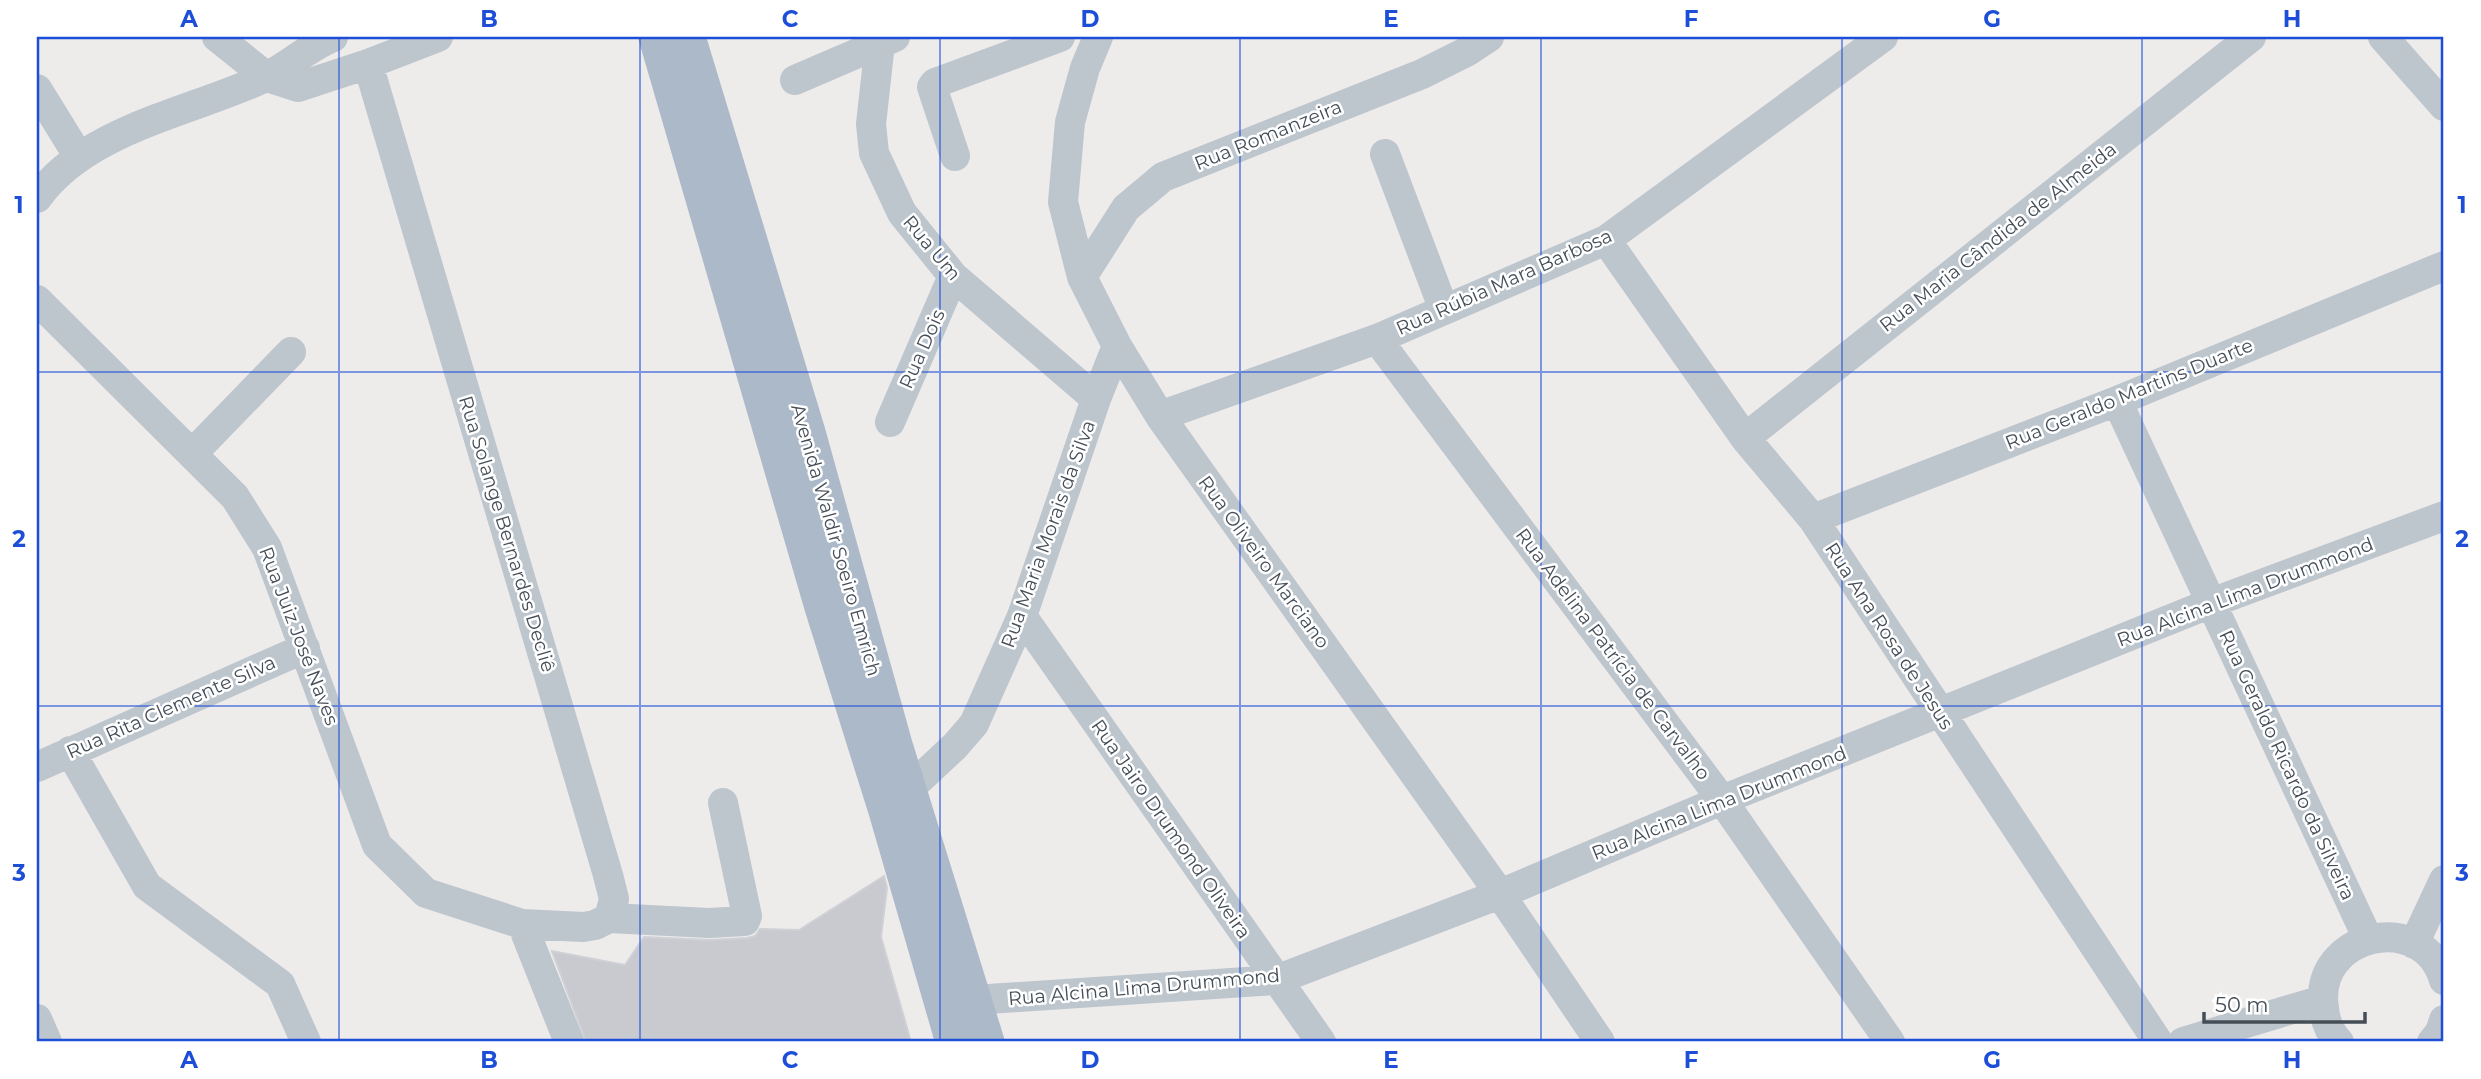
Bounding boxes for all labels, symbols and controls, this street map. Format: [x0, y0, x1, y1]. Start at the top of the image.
text: A [179, 5, 198, 33]
text: B [480, 5, 498, 33]
text: C [782, 5, 799, 33]
text: D [1081, 5, 1100, 33]
text: E [1383, 5, 1399, 33]
text: F [1684, 5, 1699, 33]
text: G [1983, 5, 2001, 33]
text: H [2283, 5, 2301, 33]
street label: Rua Romanzeira [1191, 95, 1345, 175]
street label: Rua Maria Cândida de Almeida [1875, 137, 2121, 337]
text: 1 [14, 191, 24, 219]
text: 1 [2457, 191, 2467, 219]
street label: Rua Um [898, 211, 966, 285]
street label: Rua Rúbia Mara Barbosa [1392, 224, 1616, 340]
street label: Rua Dois [894, 306, 950, 392]
street label: Rua Geraldo Martins Duarte [2002, 334, 2256, 454]
street label: Rua Solange Bernardes Decliê [454, 393, 560, 675]
street label: Avenida Waldir Soeiro Emrich [786, 401, 886, 679]
street label: Rua Maria Morais da Silva [996, 417, 1100, 651]
street label: Rua Oliveiro Marciano [1194, 471, 1335, 653]
street label: Rua Adelina Patrícia de Carvalho [1511, 524, 1715, 785]
text: 2 [12, 525, 26, 553]
text: 2 [2455, 525, 2469, 553]
street label: Rua Alcina Lima Drummond [2114, 532, 2376, 652]
street label: Rua Ana Rosa de Jesus [1820, 538, 1958, 734]
street label: Rua Juiz José Naves [254, 544, 344, 728]
street label: Rua Geraldo Ricardo da Silveira [2214, 626, 2360, 904]
street label: Rua Rita Clemente Silva [63, 650, 279, 764]
street label: Rua Jairo Drumond Oliveira [1086, 715, 1256, 943]
street label: Rua Alcina Lima Drummond [1588, 741, 1850, 865]
text: 3 [11, 859, 26, 887]
text: 3 [2454, 859, 2469, 887]
street label: Rua Alcina Lima Drummond [1007, 964, 1281, 1010]
scale bar [2204, 981, 2366, 1025]
text: 50 m [2215, 992, 2269, 1017]
text: A [179, 1046, 198, 1074]
text: B [480, 1046, 498, 1074]
text: C [782, 1046, 799, 1074]
text: D [1081, 1046, 1100, 1074]
text: E [1383, 1046, 1399, 1074]
text: F [1684, 1046, 1699, 1074]
text: G [1983, 1046, 2001, 1074]
text: H [2283, 1046, 2301, 1074]

